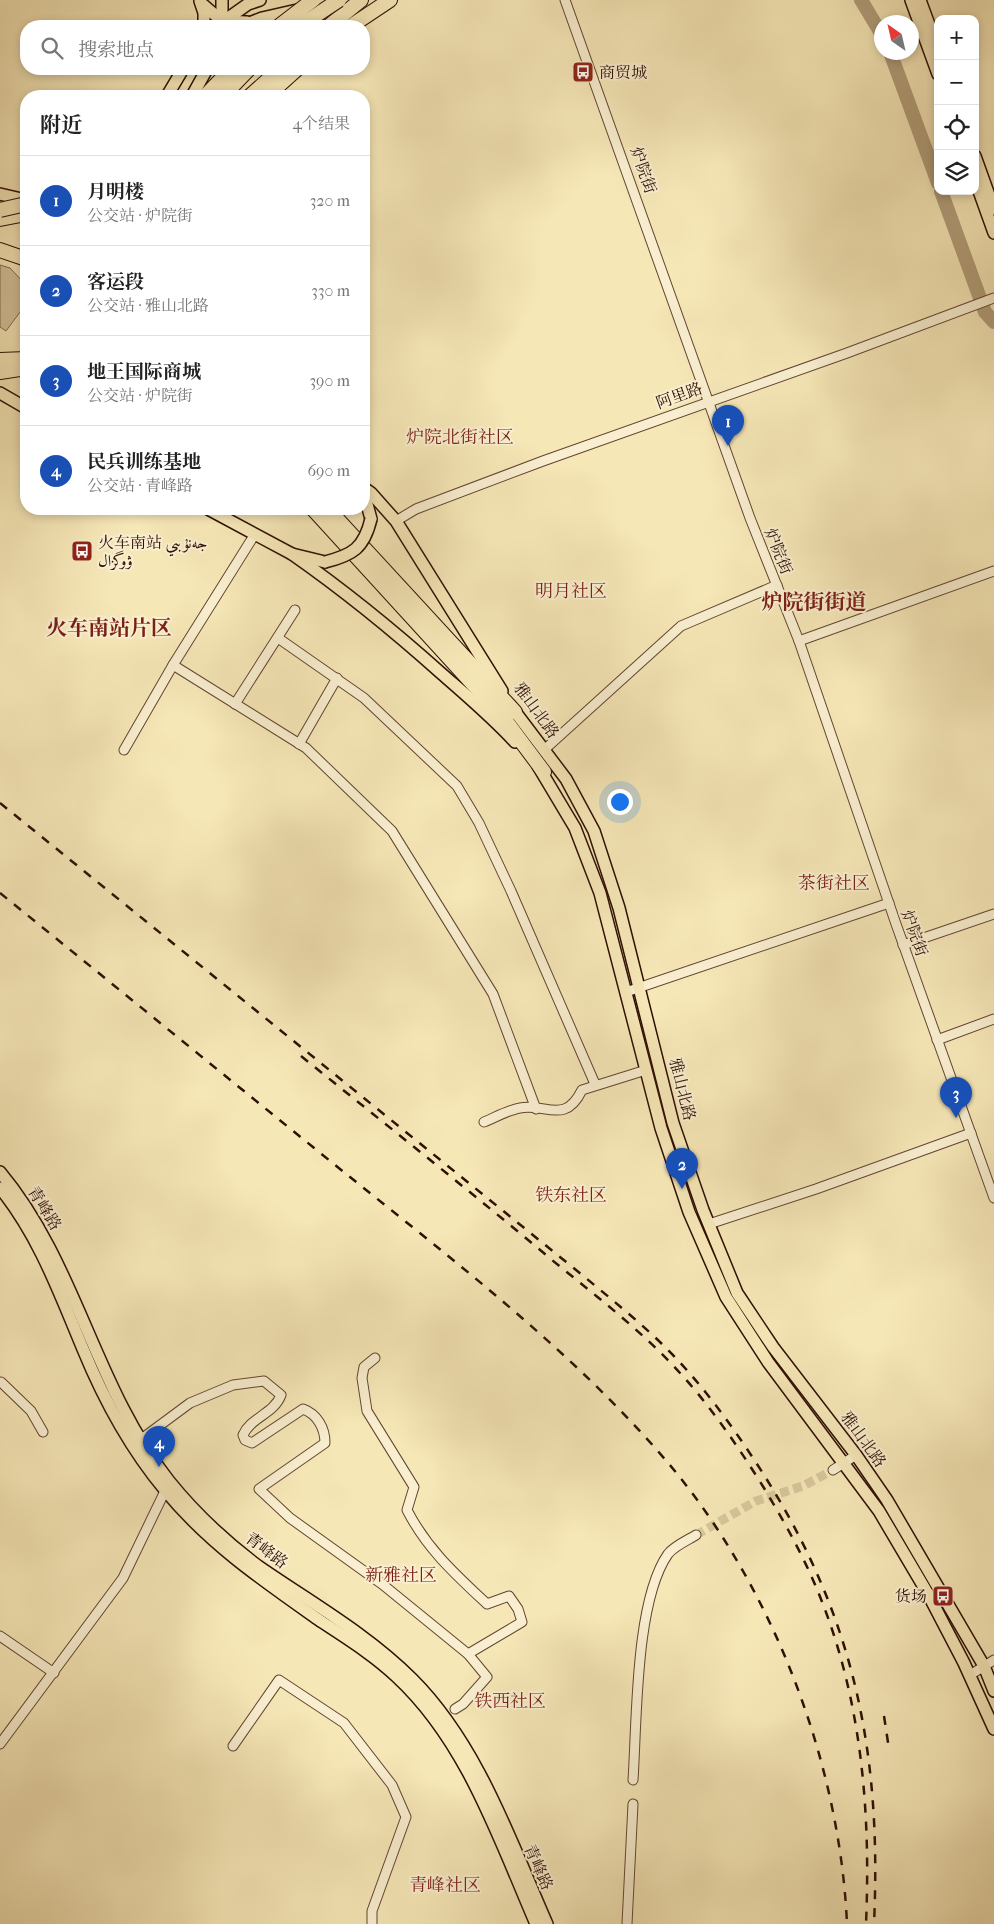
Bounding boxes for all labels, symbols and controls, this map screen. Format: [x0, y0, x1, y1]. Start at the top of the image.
north arrow [874, 15, 919, 60]
map controls [934, 15, 979, 195]
button: + [934, 15, 979, 60]
search box [20, 20, 370, 75]
icon: search [38, 34, 66, 62]
text: 搜索地点 [78, 39, 154, 61]
bus stop icon: 商贸城 [571, 60, 595, 84]
button: − [934, 60, 979, 105]
place label: 商贸城 [599, 63, 647, 82]
button: locate [934, 105, 979, 150]
text: 附近 [40, 113, 82, 137]
text: 4个结果 [293, 114, 350, 133]
street label: 炉院街 [627, 144, 660, 196]
button: layers [934, 150, 979, 195]
text: 月明楼 [87, 181, 144, 203]
text: 1 [53, 191, 59, 210]
text: 320 m [310, 191, 350, 210]
text: 公交站 · 炉院街 [87, 206, 193, 225]
text: 客运段 [87, 271, 144, 293]
text: 2 [52, 281, 60, 300]
text: 330 m [311, 281, 350, 300]
text: 公交站 · 雅山北路 [87, 296, 209, 315]
text: 地王国际商城 [87, 361, 201, 383]
text: 3 [53, 371, 59, 390]
text: 390 m [309, 371, 350, 390]
street label: 阿里路 [653, 378, 705, 413]
text: 公交站 · 炉院街 [87, 386, 193, 405]
pin: 1 [712, 405, 744, 446]
district label: 炉院北街社区 [406, 427, 514, 448]
text: 民兵训练基地 [87, 451, 201, 473]
text: 4 [51, 461, 61, 480]
text: 690 m [307, 461, 350, 480]
text: 公交站 · 青峰路 [87, 476, 193, 495]
street label: 炉院街 [761, 525, 796, 577]
place label: 火车南站 جەنۇبىي ۋوگزال [98, 533, 207, 571]
bus stop icon: 火车南站 جەنۇبىي ۋوگزال [70, 539, 94, 563]
district label: 明月社区 [535, 581, 607, 602]
district label: 炉院街街道 [762, 590, 867, 614]
district label: 火车南站片区 [46, 616, 172, 640]
street label: 雅山北路 [510, 679, 563, 742]
your location [607, 789, 633, 815]
district label: 茶街社区 [798, 873, 870, 894]
street label: 炉院街 [897, 907, 932, 959]
street label: 雅山北路 [666, 1056, 699, 1122]
pin: 3 [940, 1077, 972, 1118]
pin: 2 [666, 1148, 698, 1189]
street label: 青峰路 [24, 1183, 65, 1234]
district label: 铁东社区 [535, 1185, 607, 1206]
street label: 雅山北路 [837, 1408, 890, 1471]
pin: 4 [143, 1426, 175, 1467]
street label: 青峰路 [242, 1528, 292, 1572]
district label: 新雅社区 [365, 1565, 437, 1586]
bus stop icon: 货场 [931, 1584, 955, 1608]
place label: 货场 [895, 1587, 927, 1606]
district label: 铁西社区 [474, 1691, 546, 1712]
street label: 青峰路 [520, 1841, 557, 1893]
district label: 青峰社区 [409, 1875, 481, 1896]

